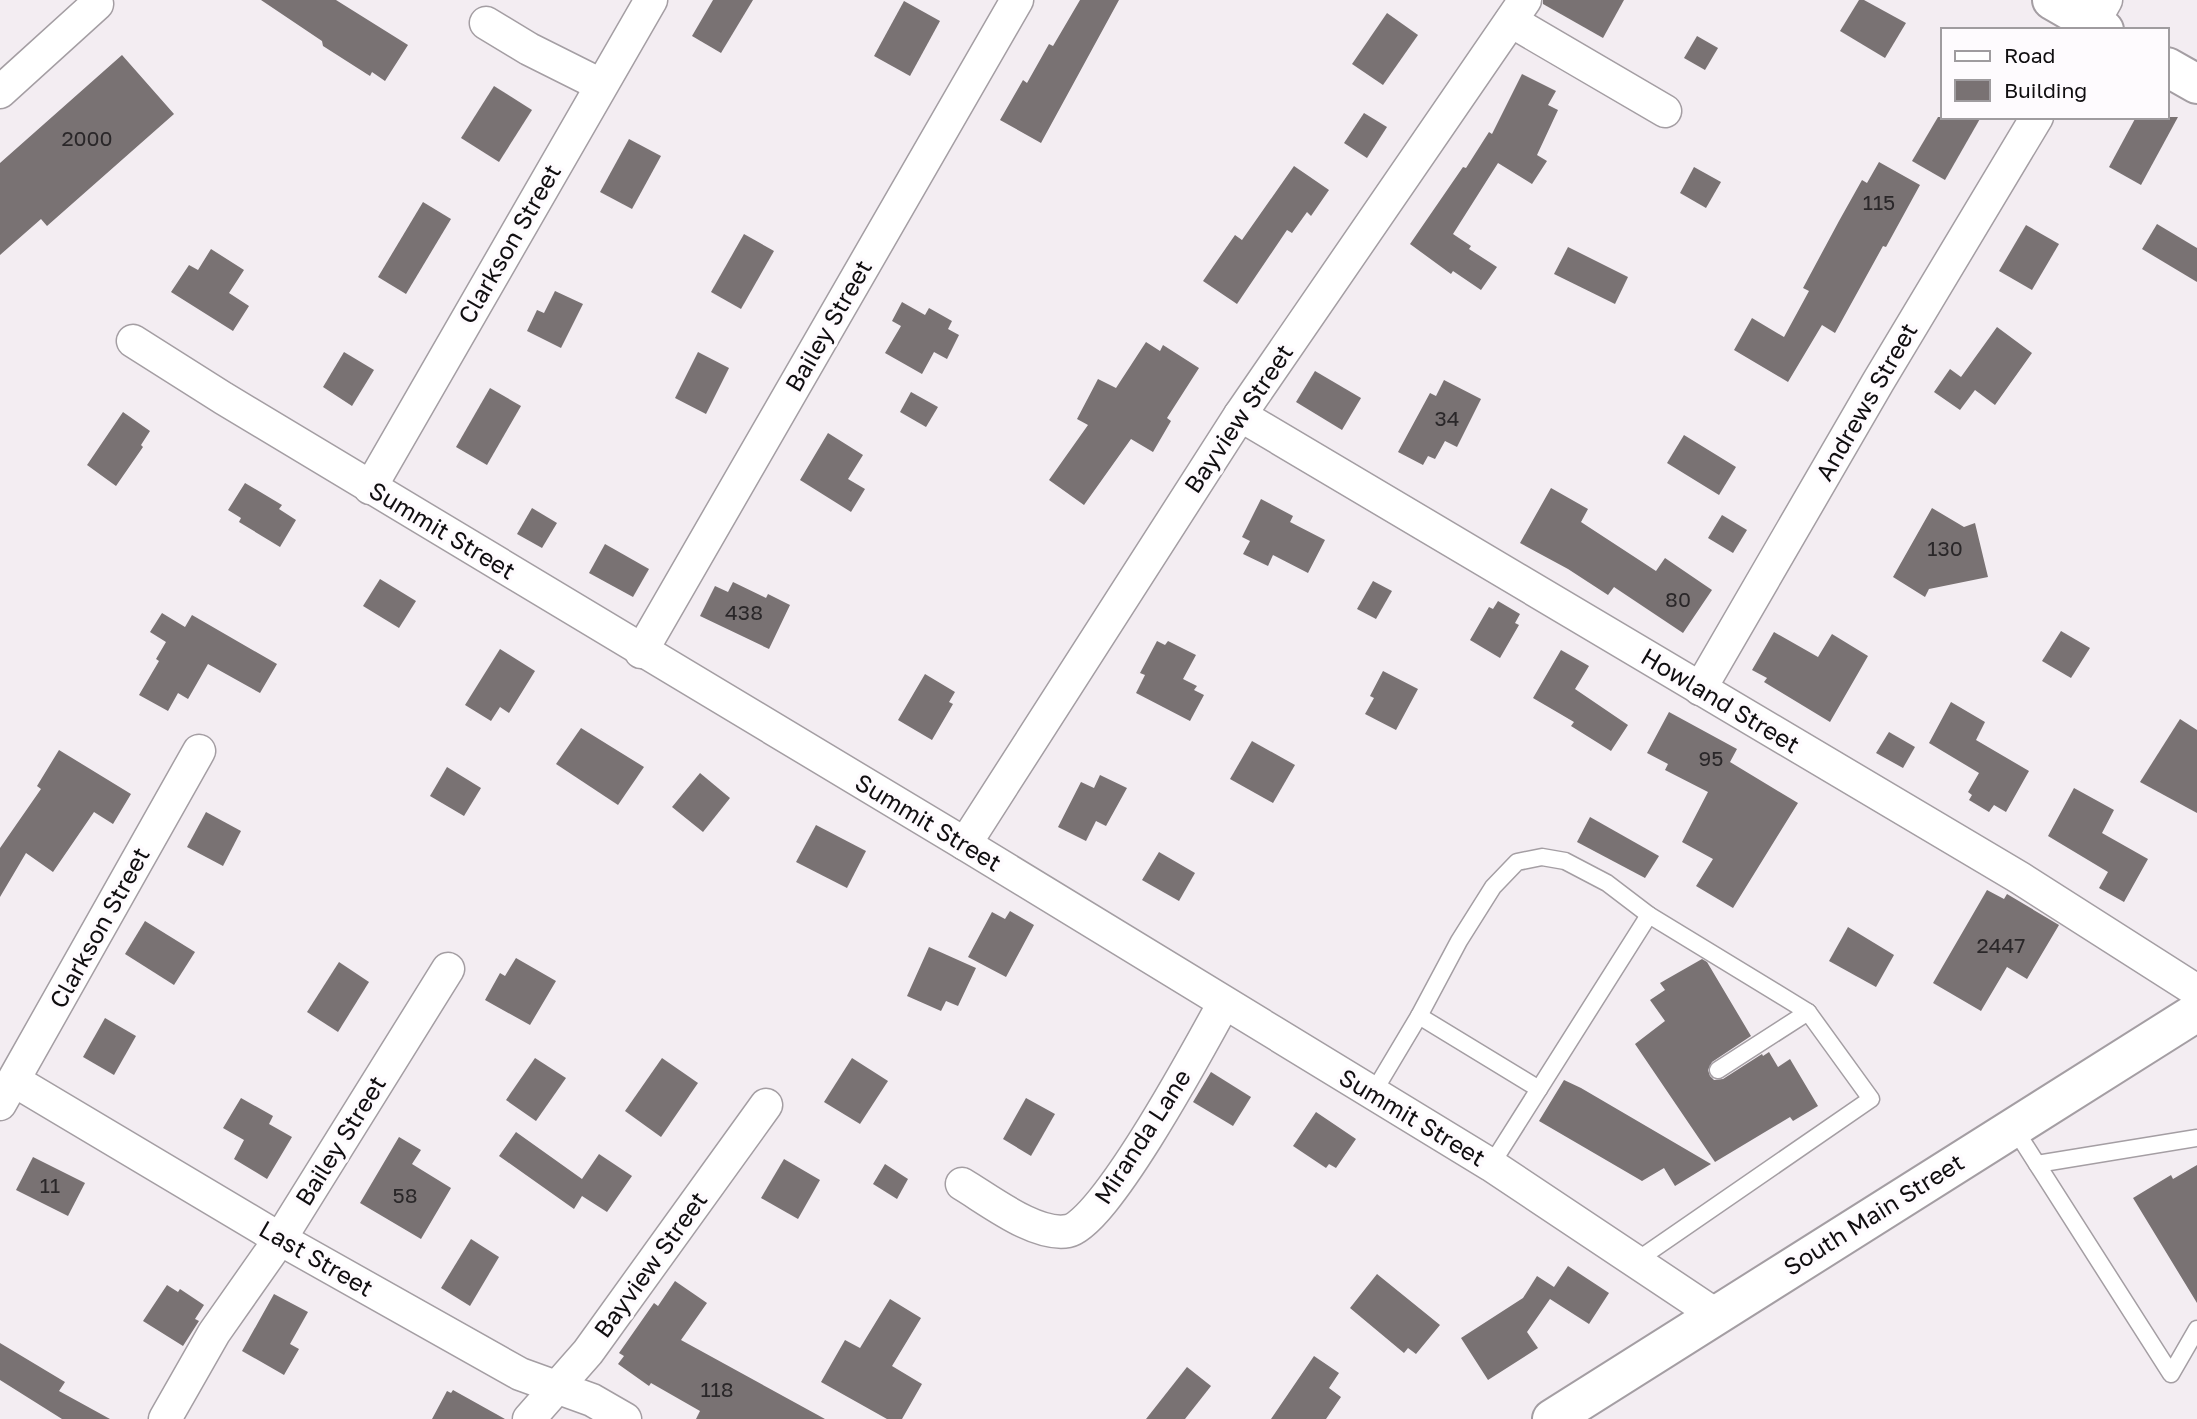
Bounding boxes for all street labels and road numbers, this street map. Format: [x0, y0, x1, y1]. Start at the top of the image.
street label: Clarkson Street [451, 158, 566, 328]
street label: Bailey Street [778, 254, 877, 396]
street label: Andrews Street [1809, 317, 1923, 485]
street label: Bayview Street [1177, 338, 1298, 498]
street label: Summit Street [364, 475, 521, 585]
street label: Howland Street [1636, 641, 1805, 758]
street label: Summit Street [850, 767, 1007, 877]
street label: Clarkson Street [43, 842, 155, 1013]
street label: Summit Street [1334, 1062, 1491, 1172]
street label: Miranda Lane [1087, 1063, 1196, 1209]
street label: Bailey Street [288, 1070, 391, 1210]
street label: South Main Street [1778, 1147, 1969, 1281]
street label: Bayview Street [587, 1185, 712, 1343]
street label: Last Street [255, 1213, 379, 1302]

